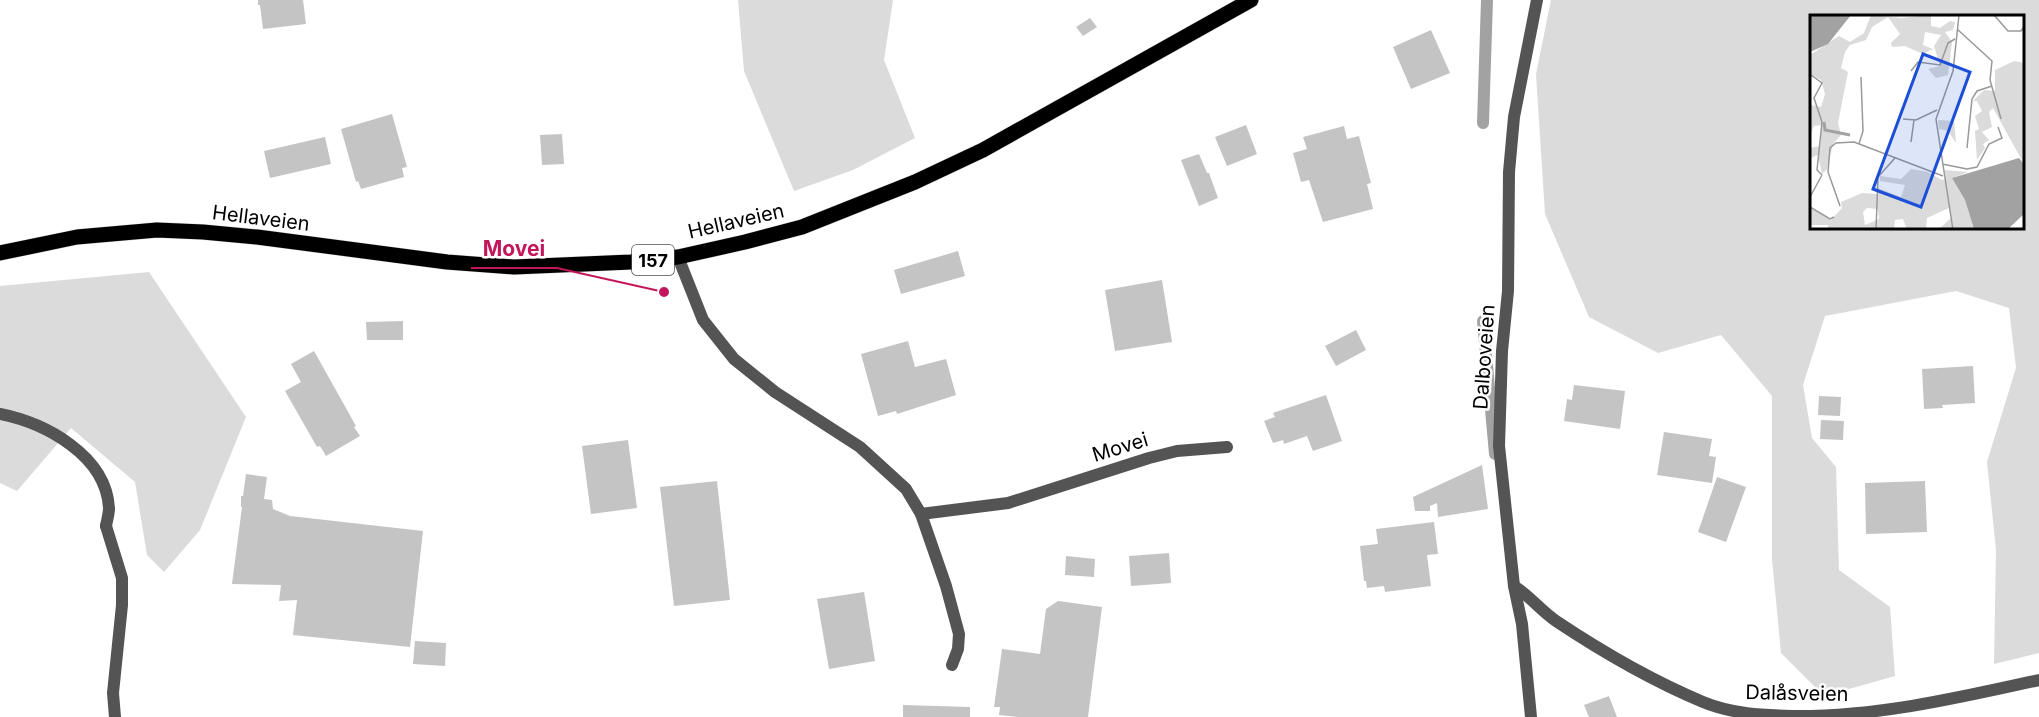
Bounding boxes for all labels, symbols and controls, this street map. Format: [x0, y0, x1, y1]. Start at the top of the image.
inset map [1810, 15, 2024, 230]
street label: Hellaveien [686, 198, 786, 244]
street label: Hellaveien [211, 200, 311, 236]
callout: Movei [471, 229, 557, 268]
text: Movei [483, 236, 545, 261]
road number: 157 [632, 245, 674, 275]
street label: Dalboveien [1468, 304, 1500, 410]
street label: Movei [1089, 427, 1151, 467]
street label: Dalåsveien [1745, 680, 1849, 706]

